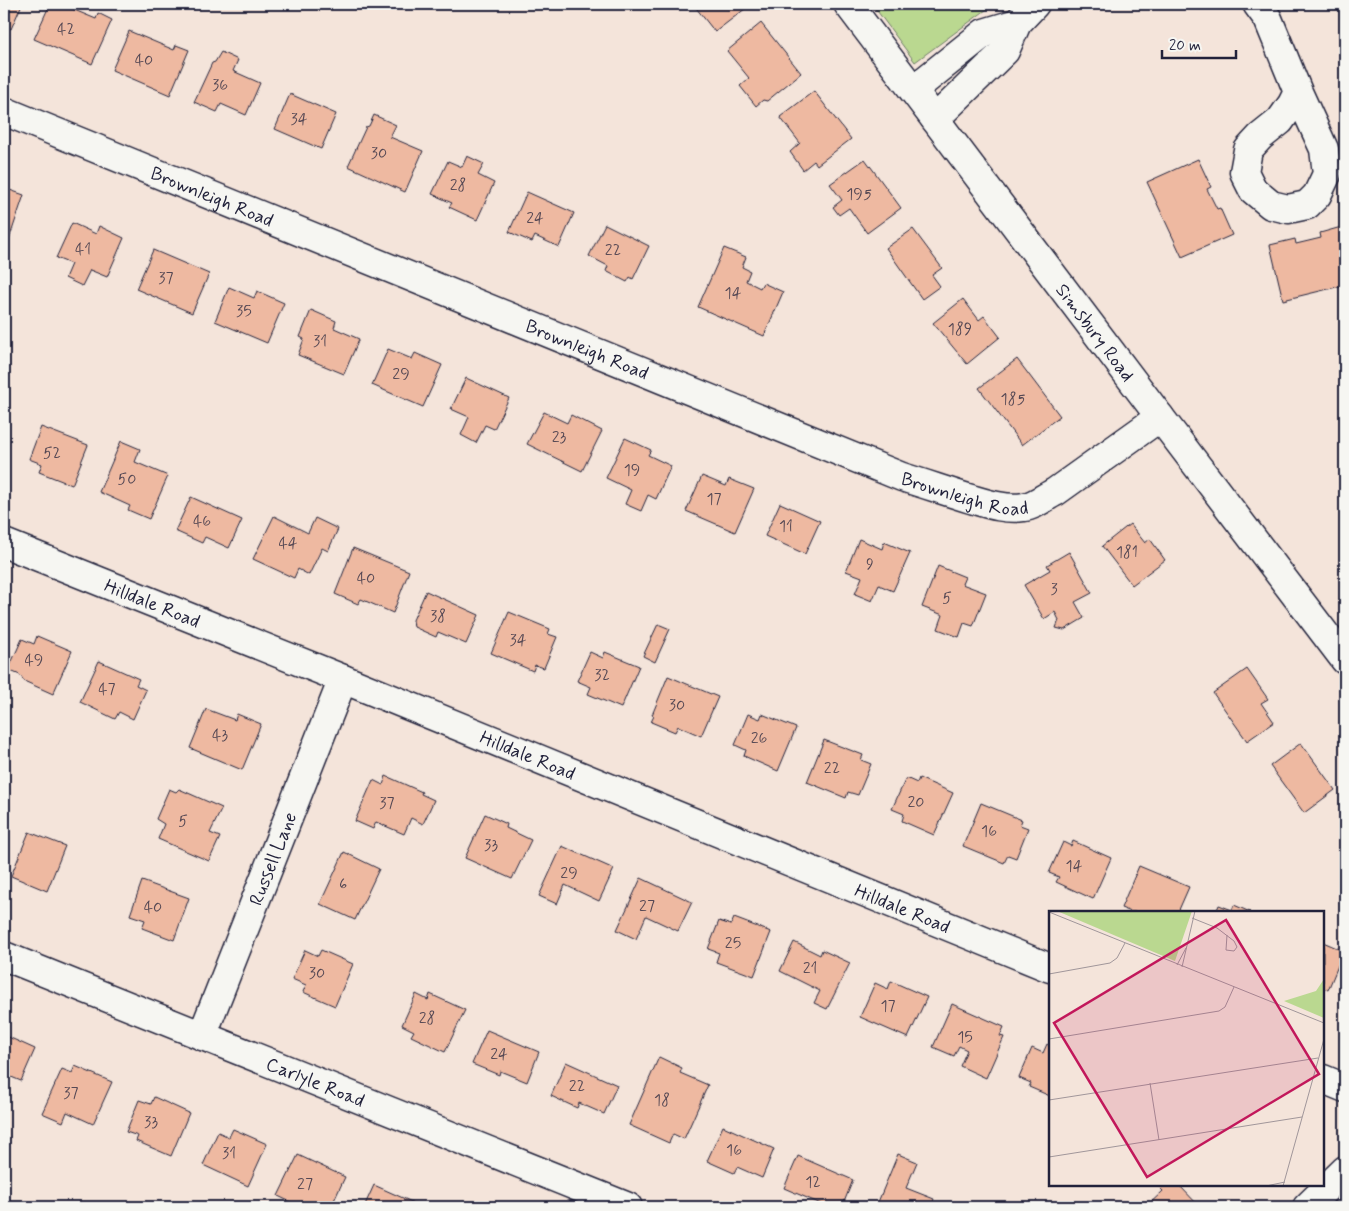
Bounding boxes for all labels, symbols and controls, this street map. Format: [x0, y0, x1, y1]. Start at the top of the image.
house number: 42 [57, 19, 75, 40]
scale bar [1162, 28, 1235, 60]
text: 20 m [1169, 36, 1201, 56]
house number: 40 [135, 50, 153, 71]
house number: 36 [212, 75, 228, 96]
house number: 34 [291, 109, 308, 130]
house number: 30 [371, 143, 387, 164]
street label: Brownleigh Road [147, 161, 277, 234]
house number: 28 [450, 175, 466, 196]
house number: 195 [846, 184, 872, 205]
house number: 24 [526, 208, 544, 229]
house number: 41 [75, 239, 91, 260]
house number: 22 [605, 240, 621, 261]
house number: 37 [158, 268, 174, 289]
street label: Simsbury Road [1049, 279, 1140, 387]
house number: 14 [725, 283, 742, 304]
house number: 35 [236, 301, 252, 322]
street label: Brownleigh Road [522, 314, 652, 386]
house number: 189 [948, 319, 972, 340]
house number: 31 [313, 331, 327, 352]
house number: 29 [392, 364, 410, 385]
house number: 185 [1001, 389, 1026, 410]
house number: 23 [552, 427, 567, 448]
house number: 52 [43, 443, 61, 464]
house number: 19 [624, 460, 640, 481]
street label: Brownleigh Road [898, 466, 1030, 522]
house number: 50 [118, 469, 136, 490]
house number: 17 [706, 489, 722, 510]
house number: 46 [193, 511, 211, 532]
house number: 11 [779, 516, 793, 537]
house number: 44 [278, 533, 298, 554]
house number: 181 [1116, 542, 1138, 563]
house number: 9 [866, 554, 874, 575]
house number: 40 [357, 568, 375, 589]
street label: Hilldale Road [100, 574, 204, 634]
house number: 3 [1050, 579, 1058, 600]
house number: 5 [942, 588, 952, 609]
house number: 38 [430, 606, 446, 627]
house number: 34 [510, 630, 527, 651]
house number: 49 [25, 650, 43, 671]
house number: 32 [594, 665, 610, 686]
house number: 47 [98, 679, 116, 700]
house number: 30 [669, 695, 685, 716]
house number: 43 [212, 725, 228, 746]
street label: Hilldale Road [476, 725, 579, 787]
house number: 26 [751, 728, 767, 749]
house number: 22 [824, 758, 840, 779]
house number: 20 [908, 792, 925, 813]
house number: 37 [379, 793, 395, 814]
street label: Russell Lane [244, 809, 303, 909]
house number: 5 [178, 811, 188, 832]
house number: 16 [981, 821, 997, 842]
house number: 33 [484, 835, 498, 856]
house number: 14 [1066, 856, 1083, 877]
house number: 29 [560, 863, 578, 884]
house number: 6 [339, 874, 347, 895]
street label: Hilldale Road [851, 879, 954, 940]
house number: 27 [639, 896, 655, 917]
house number: 40 [144, 897, 162, 918]
inset map [1049, 911, 1324, 1186]
house number: 25 [725, 933, 741, 954]
house number: 21 [803, 958, 817, 979]
house number: 30 [309, 963, 325, 984]
house number: 17 [880, 996, 896, 1017]
house number: 28 [419, 1008, 435, 1029]
house number: 15 [957, 1027, 973, 1048]
house number: 24 [490, 1044, 508, 1065]
street label: Carlyle Road [262, 1052, 368, 1114]
house number: 22 [569, 1076, 585, 1097]
house number: 37 [63, 1083, 79, 1104]
house number: 18 [654, 1090, 670, 1111]
house number: 33 [144, 1112, 158, 1133]
house number: 16 [726, 1140, 742, 1161]
house number: 31 [222, 1143, 236, 1164]
house number: 12 [805, 1172, 821, 1193]
house number: 27 [297, 1174, 313, 1195]

